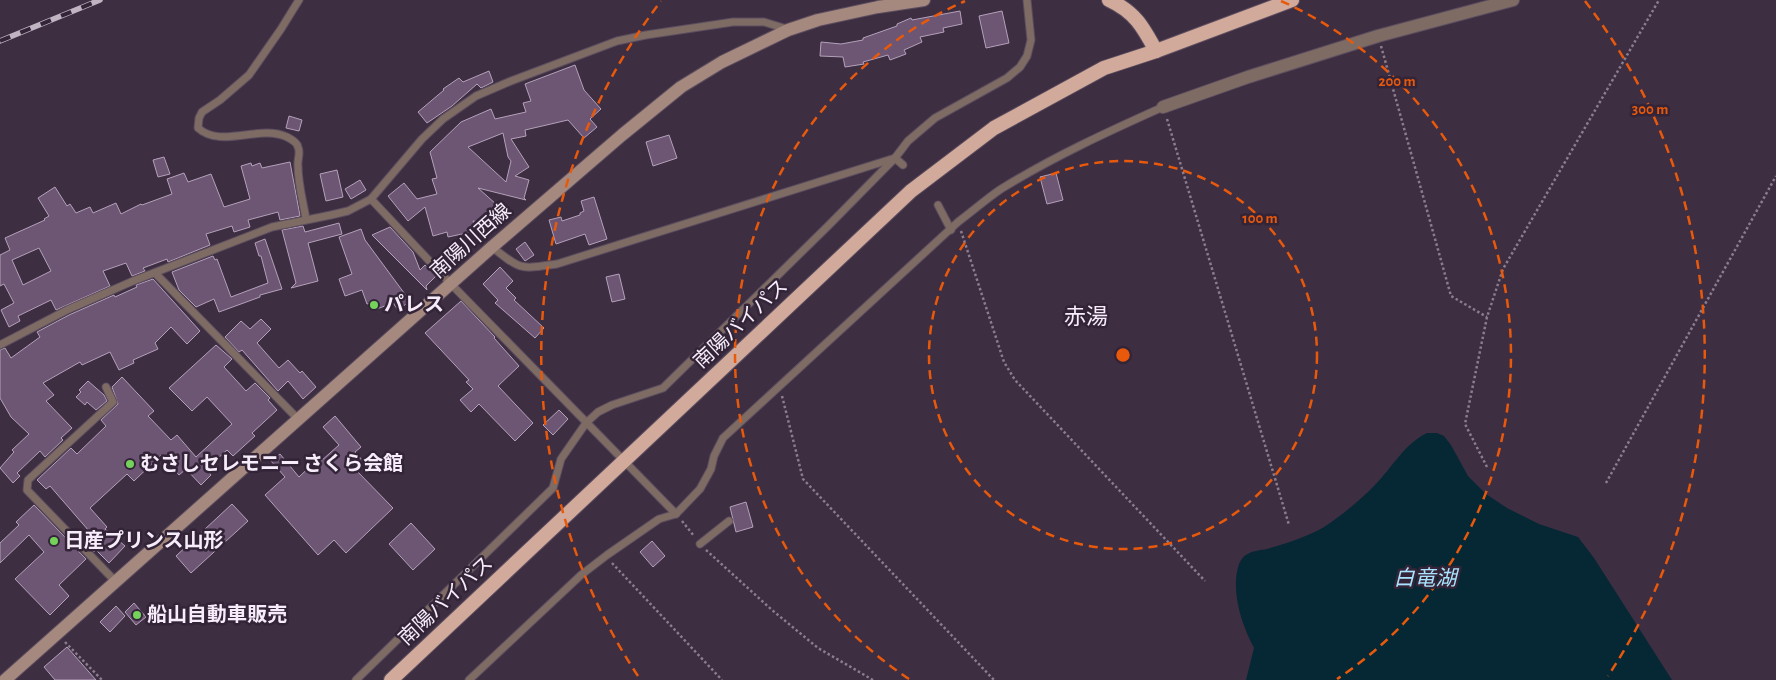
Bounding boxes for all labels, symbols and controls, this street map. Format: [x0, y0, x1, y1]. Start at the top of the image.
text: 200 m [1378, 74, 1416, 89]
text: 300 m [1632, 102, 1668, 117]
street label: 南陽川西線 [426, 199, 515, 282]
text: 100 m [1242, 211, 1278, 226]
street label: 南陽バイパス [690, 275, 792, 372]
place label: パレス [384, 294, 444, 315]
marker: パレス [368, 299, 380, 311]
district label: 赤湯 [1064, 305, 1108, 328]
centre of rings [1114, 346, 1132, 364]
place label: むさしセレモニー さくら会館 [140, 453, 403, 474]
marker: むさしセレモニー さくら会館 [124, 458, 136, 470]
place label: 日産プリンス山形 [64, 530, 224, 551]
marker: 日産プリンス山形 [48, 535, 60, 547]
street label: 南陽バイパス [395, 552, 497, 649]
water label: 白竜湖 [1394, 567, 1459, 589]
place label: 船山自動車販売 [147, 604, 287, 625]
marker: 船山自動車販売 [131, 609, 143, 621]

